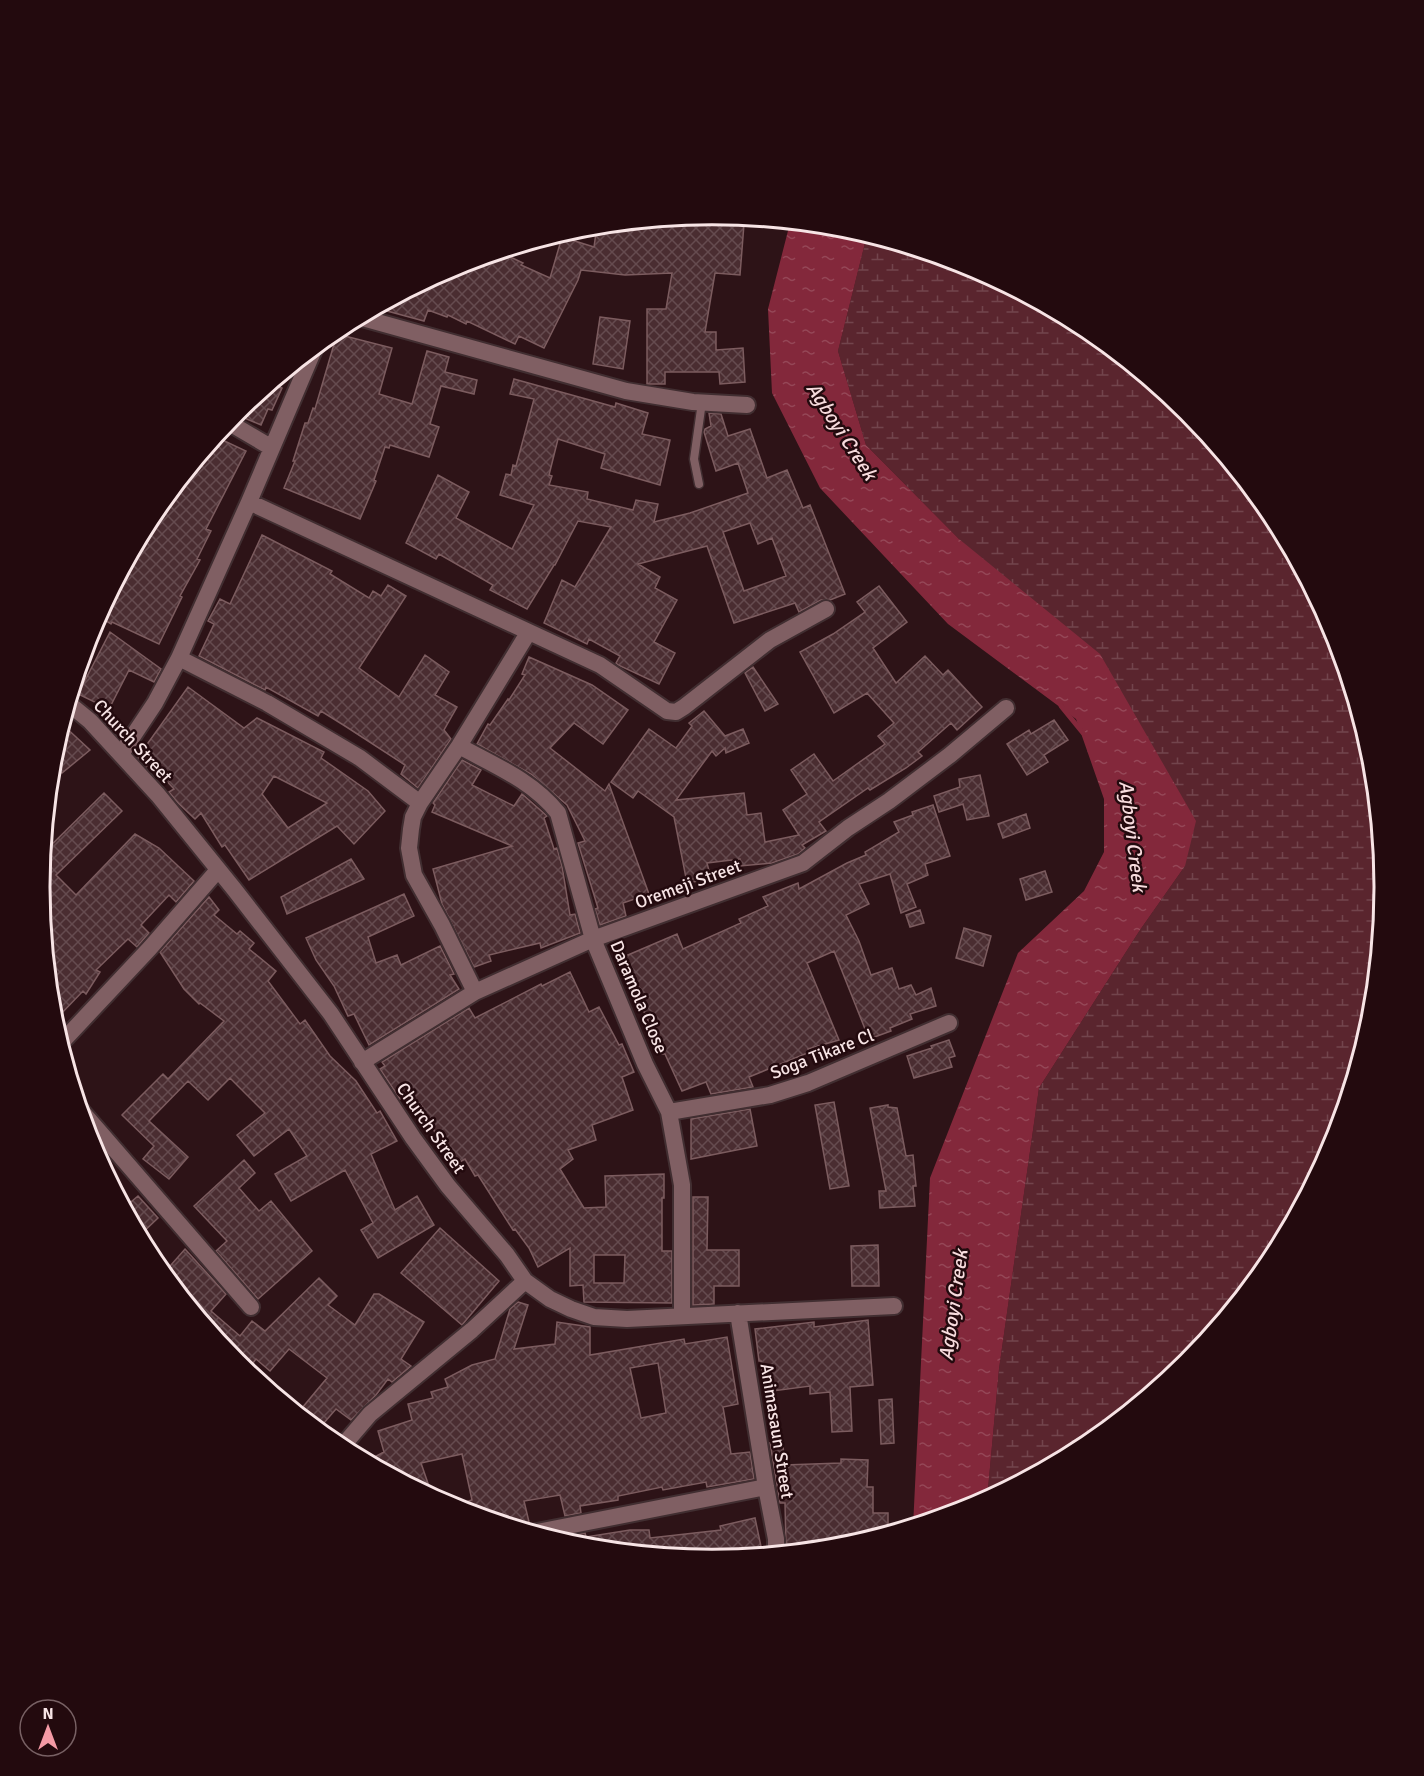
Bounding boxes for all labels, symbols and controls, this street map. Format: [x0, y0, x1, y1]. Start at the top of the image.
water label: Agboyi Creek [801, 378, 884, 487]
street label: Church Street [89, 695, 177, 787]
water label: Agboyi Creek [1113, 779, 1152, 895]
street label: Oremeji Street [632, 855, 744, 913]
street label: Daramola Close [605, 937, 673, 1057]
street label: Soga Tikare Cl [767, 1024, 877, 1084]
street label: Church Street [392, 1078, 470, 1178]
water label: Agboyi Creek [933, 1246, 974, 1362]
street label: Animasaun Street [755, 1362, 799, 1500]
north arrow [18, 1698, 78, 1758]
text: N [42, 1704, 54, 1724]

